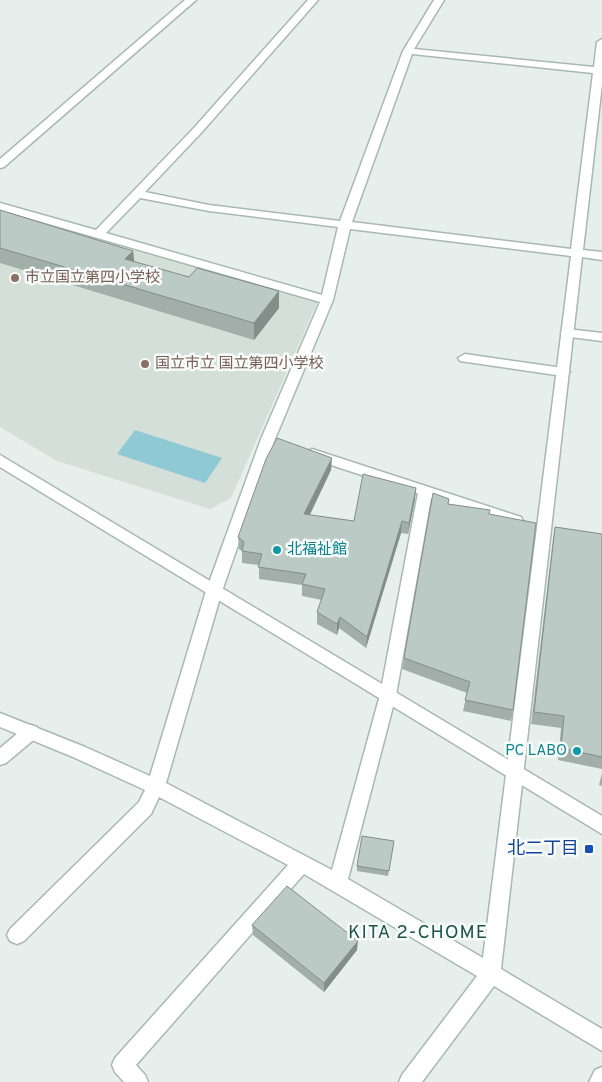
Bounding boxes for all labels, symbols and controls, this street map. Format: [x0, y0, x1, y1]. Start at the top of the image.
place label: 市立国立第四小学校 [25, 269, 160, 288]
marker: 市立国立第四小学校 [9, 272, 21, 284]
place label: 国立市立 国立第四小学校 [155, 355, 324, 374]
marker: 国立市立 国立第四小学校 [139, 358, 151, 370]
place label: 北福祉館 [287, 540, 347, 560]
marker: 北福祉館 [271, 544, 283, 556]
place label: PC LABO [505, 742, 567, 761]
marker: PC LABO [571, 745, 583, 757]
place label: 北二丁目 [507, 838, 579, 861]
marker: 北二丁目 [583, 843, 595, 855]
district label: KITA 2-CHOME [348, 921, 488, 945]

